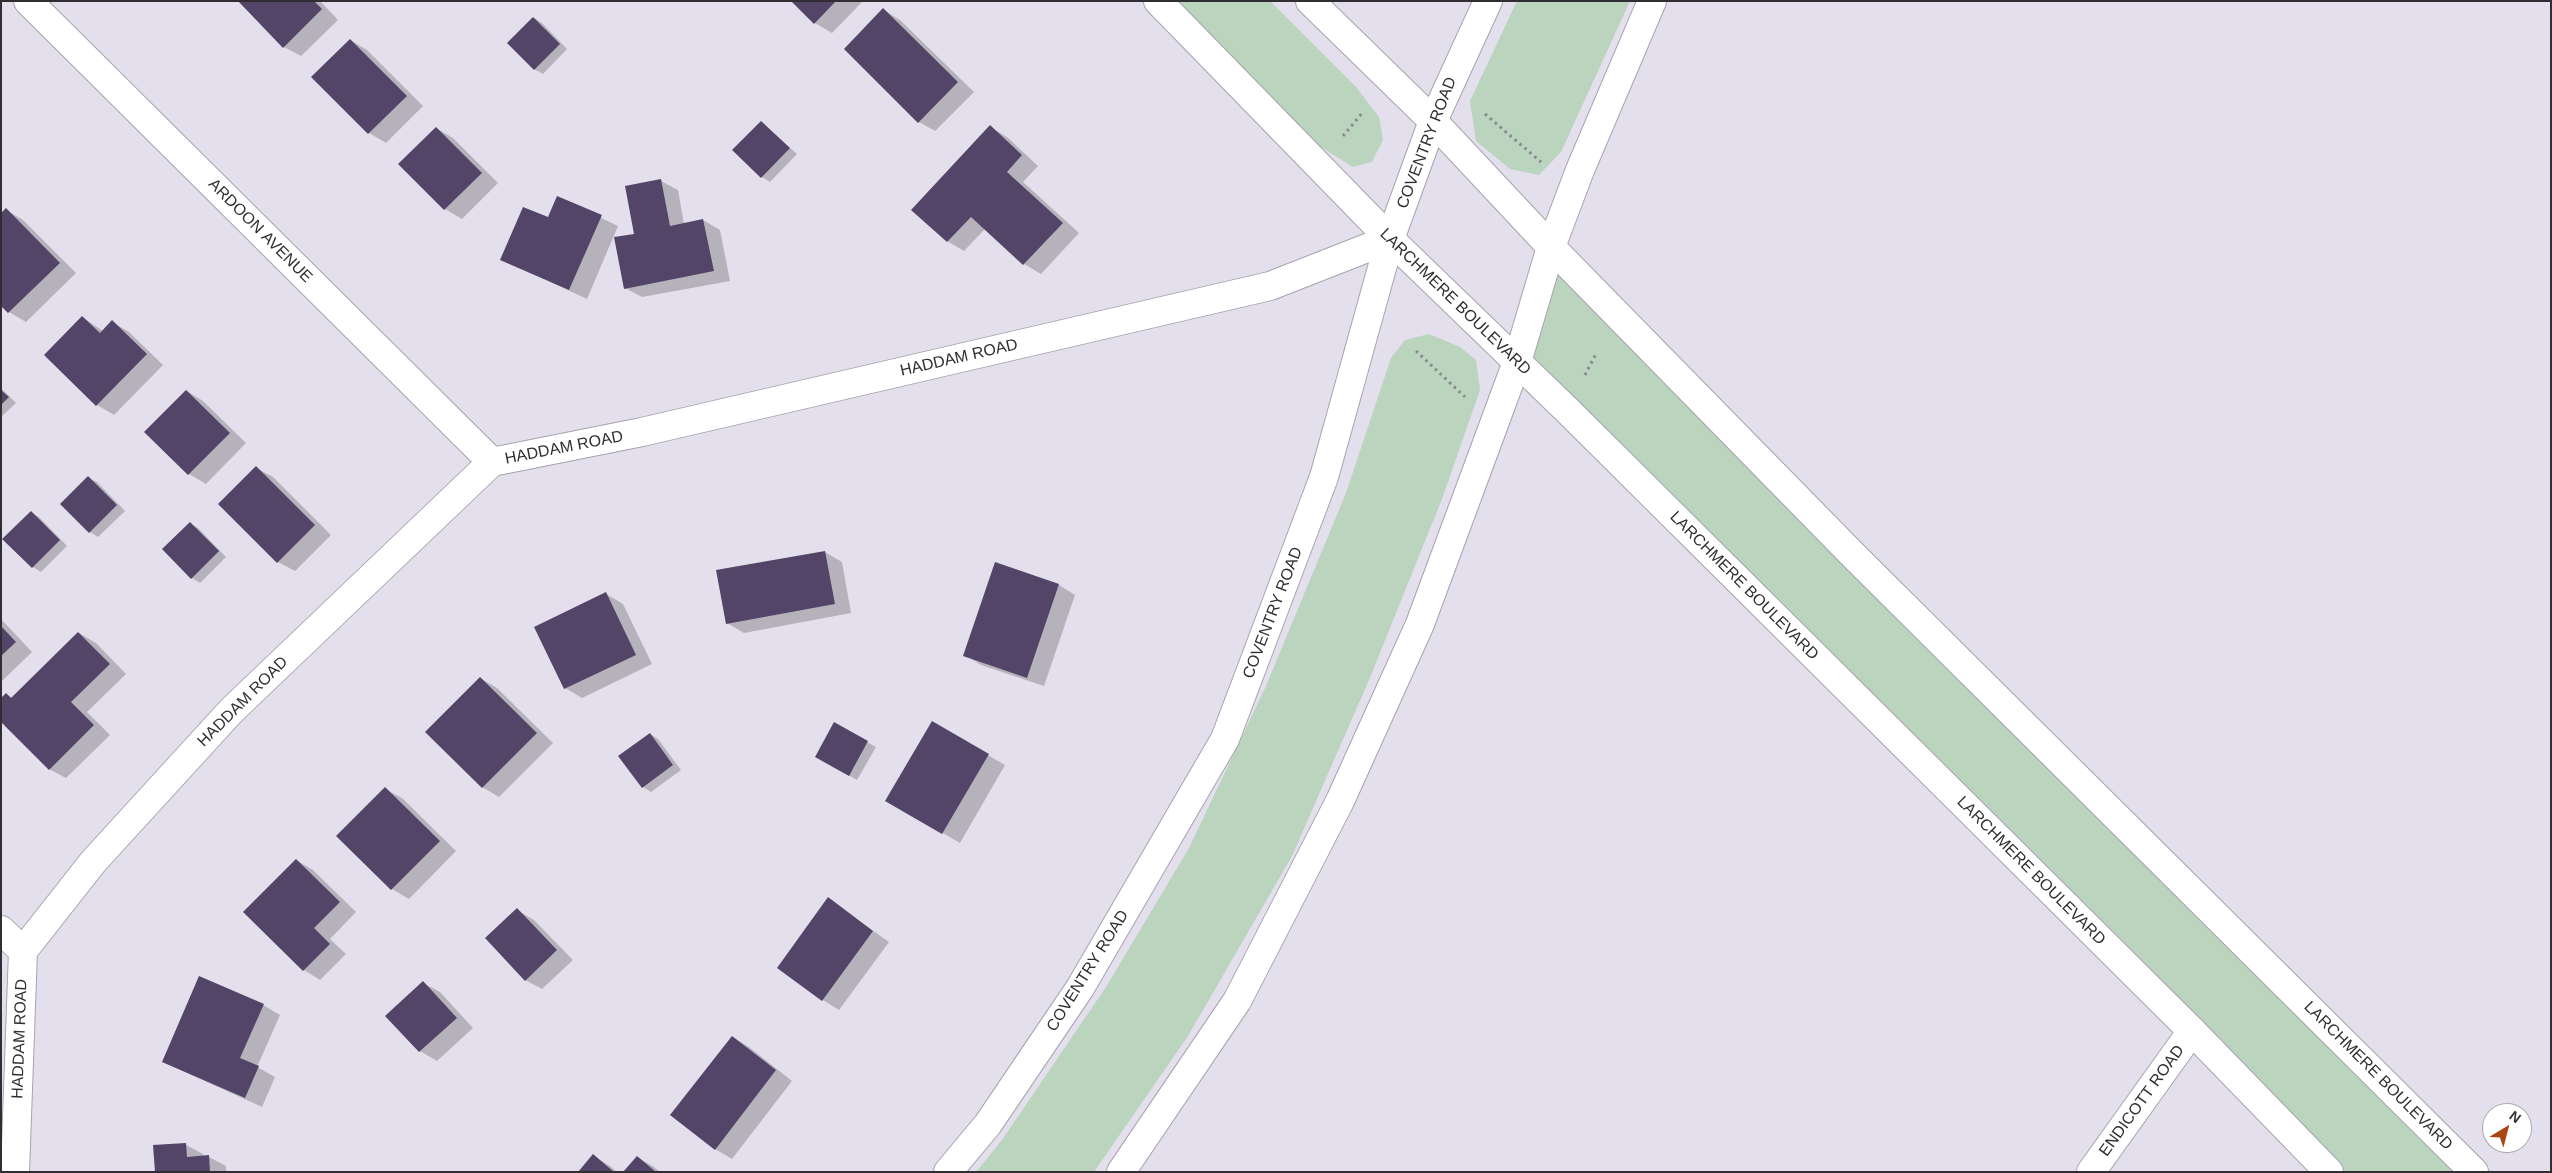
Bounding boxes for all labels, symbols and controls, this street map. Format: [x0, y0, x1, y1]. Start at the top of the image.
street label: COVENTRY ROAD [1393, 75, 1461, 211]
street label: ARDOON AVENUE [204, 175, 316, 287]
street label: LARCHMERE BOULEVARD [1376, 225, 1534, 379]
street label: HADDAM ROAD [898, 335, 1020, 381]
street label: HADDAM ROAD [503, 427, 625, 469]
street label: LARCHMERE BOULEVARD [1666, 508, 1822, 664]
street label: COVENTRY ROAD [1239, 545, 1307, 681]
street label: HADDAM ROAD [194, 653, 292, 751]
street label: LARCHMERE BOULEVARD [1953, 793, 2109, 949]
street label: COVENTRY ROAD [1043, 907, 1133, 1035]
street label: HADDAM ROAD [8, 979, 32, 1099]
street label: LARCHMERE BOULEVARD [2300, 998, 2456, 1154]
street label: ENDICOTT ROAD [2095, 1042, 2189, 1160]
north arrow [2482, 1103, 2532, 1153]
text: N [2507, 1107, 2524, 1126]

